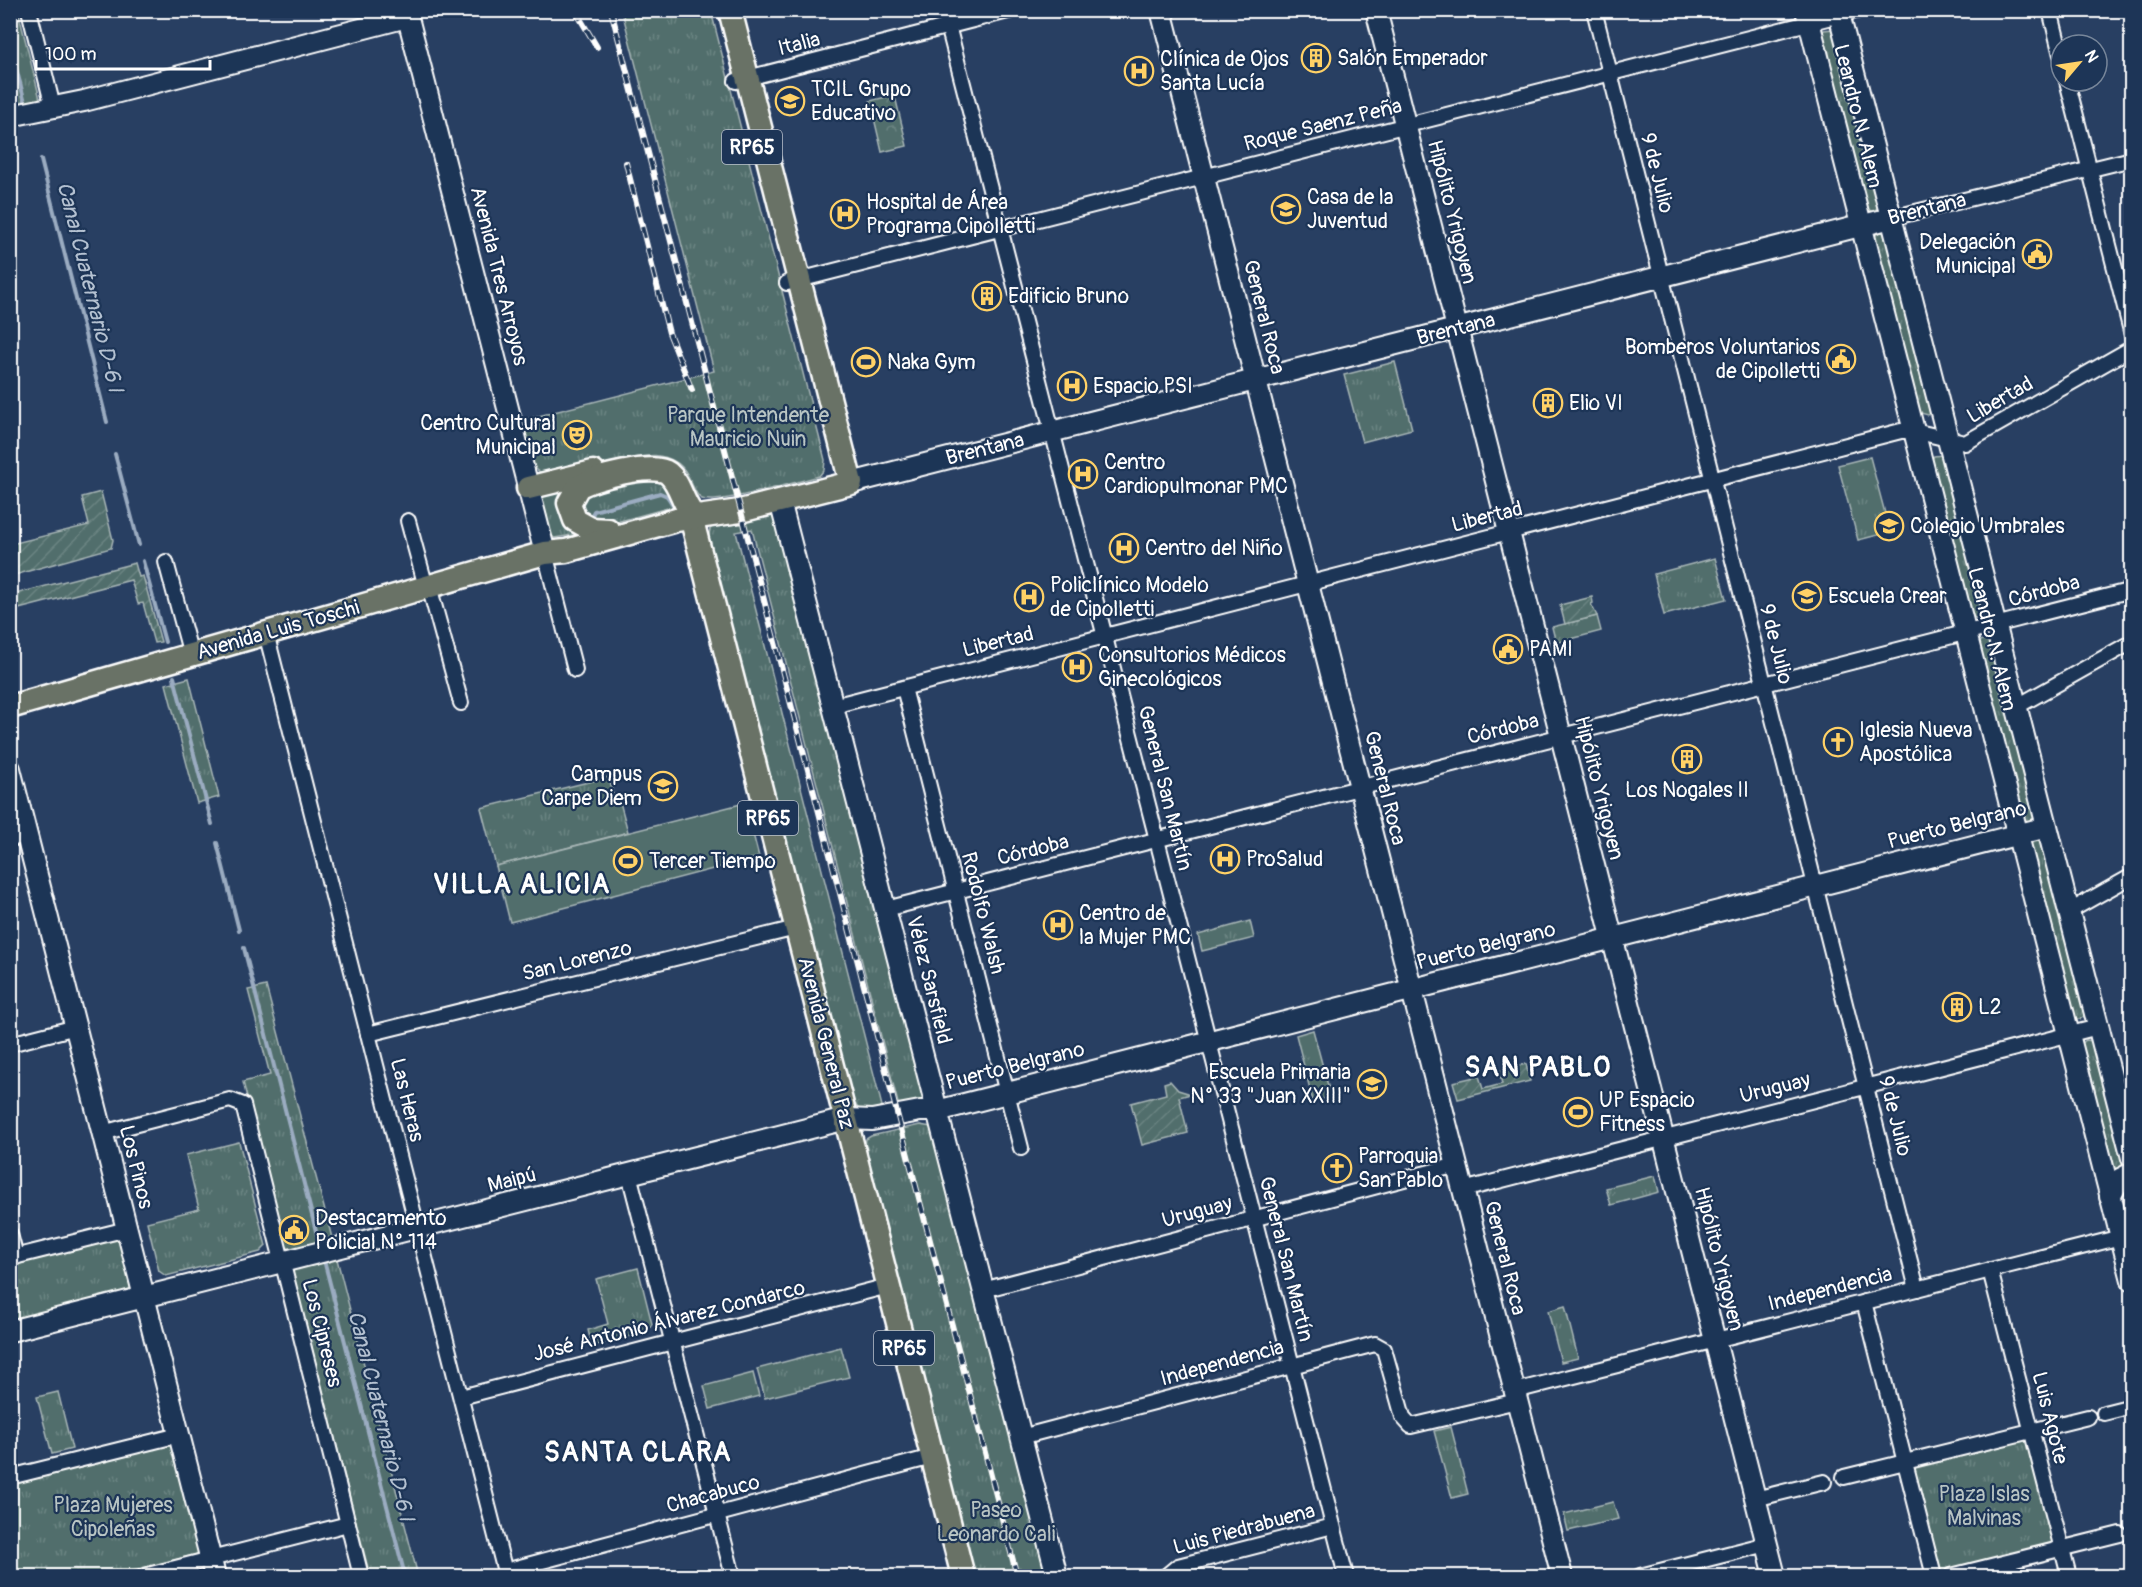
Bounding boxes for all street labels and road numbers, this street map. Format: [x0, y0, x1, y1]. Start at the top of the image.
street label: Italia [775, 26, 823, 62]
street label: Leandro N. Alem [1827, 41, 1889, 191]
street label: Roque Saenz Peña [1241, 92, 1405, 158]
road number: RP65 [722, 130, 782, 164]
street label: 9 de Julio [1634, 130, 1680, 216]
street label: Hipólito Yrigoyen [1421, 137, 1483, 287]
street label: Avenida Tres Arroyos [464, 184, 534, 369]
street label: Brentana [1885, 186, 1969, 232]
street label: General Roca [1237, 257, 1291, 377]
street label: Brentana [1414, 306, 1498, 352]
street label: Libertad [1962, 370, 2038, 430]
street label: Brentana [943, 426, 1027, 472]
street label: Libertad [1449, 495, 1525, 539]
street label: Leandro N. Alem [1961, 564, 2023, 714]
street label: Córdoba [2005, 569, 2083, 613]
street label: Avenida Luis Toschi [194, 594, 363, 666]
street label: 9 de Julio [1753, 601, 1799, 687]
street label: Libertad [960, 620, 1036, 664]
street label: General San Martín [1131, 703, 1199, 873]
street label: Córdoba [1464, 707, 1542, 751]
street label: Hipólito Yrigoyen [1568, 713, 1630, 863]
street label: General Roca [1358, 728, 1412, 848]
street label: Puerto Belgrano [1885, 795, 2029, 855]
road number: RP65 [738, 801, 798, 835]
street label: Córdoba [994, 828, 1072, 872]
street label: Rodolfo Walsh [955, 849, 1011, 977]
street label: Vélez Sarsfield [900, 913, 958, 1047]
street label: Puerto Belgrano [1414, 916, 1558, 976]
street label: San Lorenzo [519, 934, 635, 988]
street label: Avenida General Paz [792, 954, 860, 1132]
street label: Puerto Belgrano [943, 1036, 1087, 1096]
street label: Las Heras [384, 1055, 431, 1145]
street label: Uruguay [1737, 1066, 1813, 1110]
street label: 9 de Julio [1872, 1073, 1918, 1159]
street label: Los Pinos [113, 1122, 160, 1212]
street label: Maipú [485, 1161, 539, 1199]
street label: General San Martín [1252, 1174, 1320, 1344]
street label: Hipólito Yrigoyen [1688, 1184, 1750, 1334]
street label: Uruguay [1159, 1190, 1235, 1234]
street label: General Roca [1478, 1198, 1532, 1318]
street label: Independencia [1765, 1261, 1895, 1317]
street label: José Antonio Álvarez Condarco [530, 1274, 808, 1368]
street label: Los Cipreses [296, 1276, 349, 1390]
road number: RP65 [874, 1331, 934, 1365]
street label: Independencia [1157, 1334, 1287, 1392]
street label: Luis Agote [2025, 1369, 2075, 1468]
street label: Chacabuco [663, 1469, 763, 1519]
street label: Luis Piedrabuena [1170, 1497, 1318, 1561]

